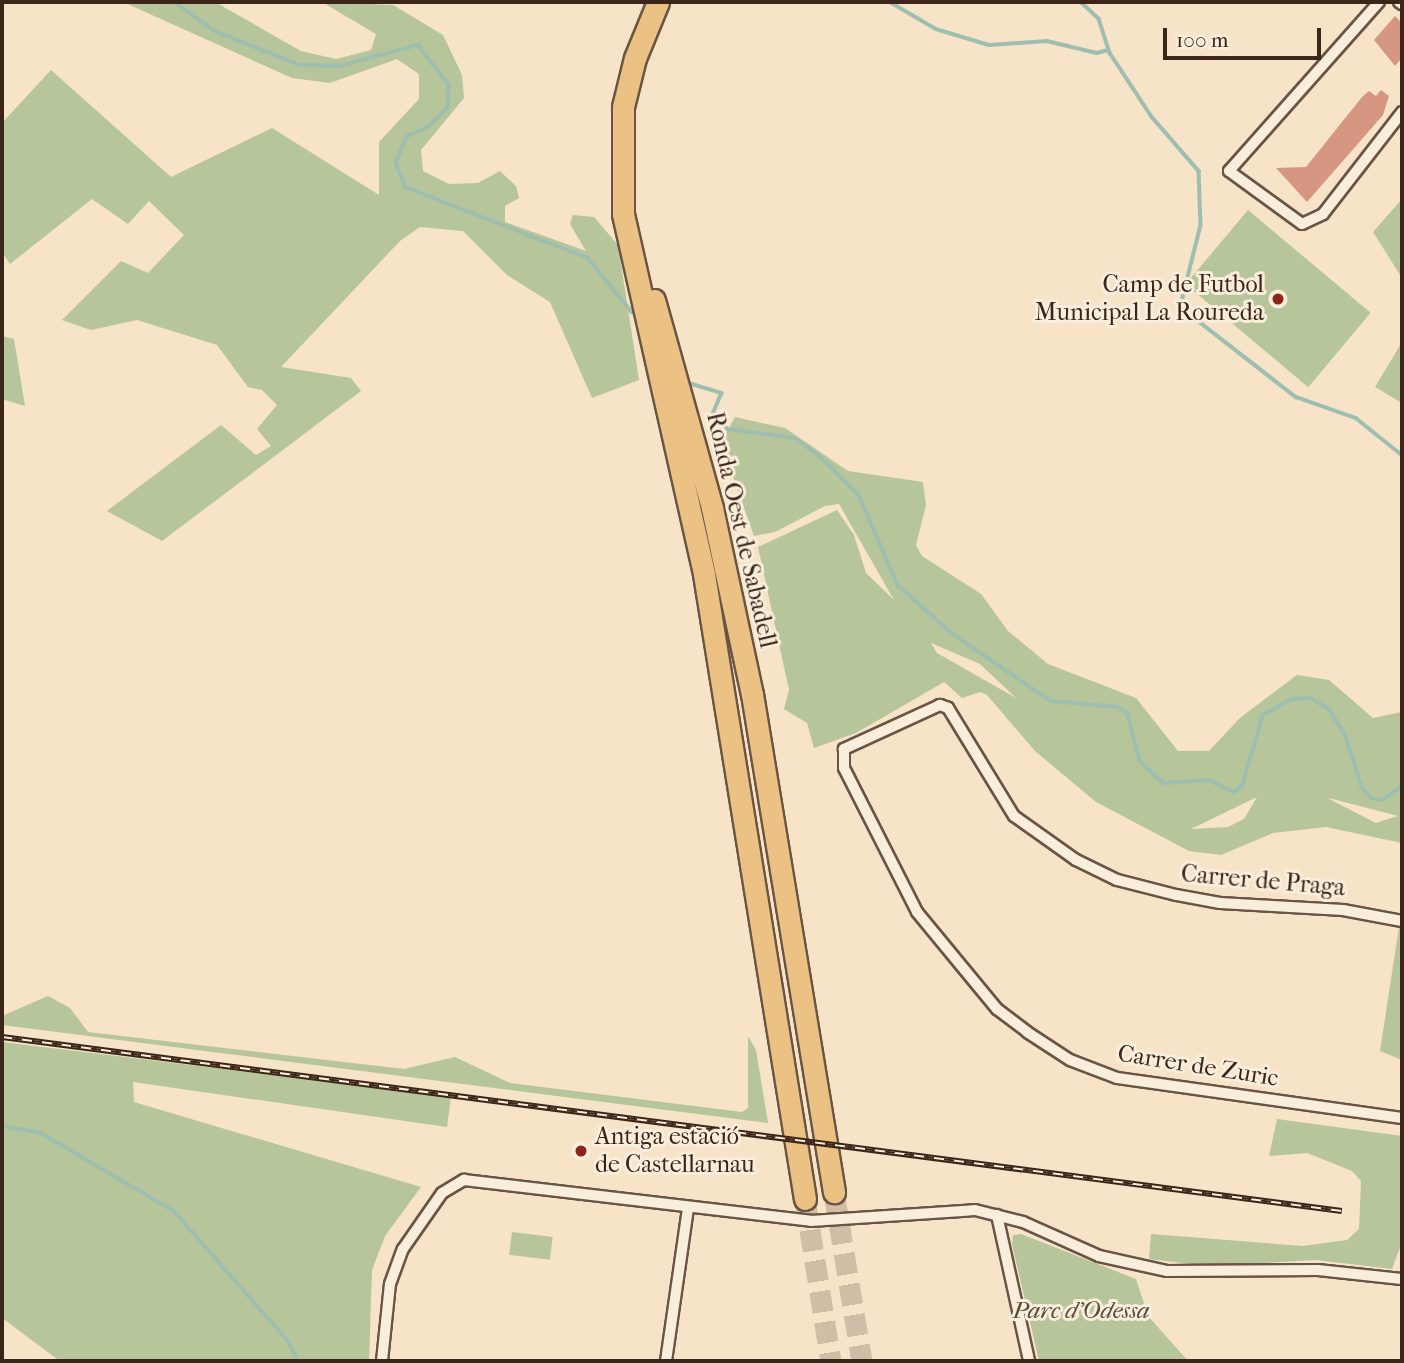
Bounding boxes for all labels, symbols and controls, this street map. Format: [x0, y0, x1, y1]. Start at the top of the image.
scale bar [1166, 14, 1324, 58]
text: 100 m [1176, 28, 1229, 52]
place label: Camp de Futbol Municipal La Roureda [1035, 271, 1264, 327]
marker: Camp de Futbol Municipal La Roureda [1270, 291, 1286, 307]
street label: Ronda Oest de Sabadell [700, 409, 782, 651]
street label: Carrer de Praga [1180, 859, 1346, 903]
street label: Carrer de Zuric [1116, 1039, 1280, 1093]
place label: Antiga estació de Castellarnau [595, 1123, 755, 1179]
marker: Antiga estació de Castellarnau [573, 1143, 589, 1159]
park label: Parc d'Odessa [1012, 1297, 1150, 1325]

